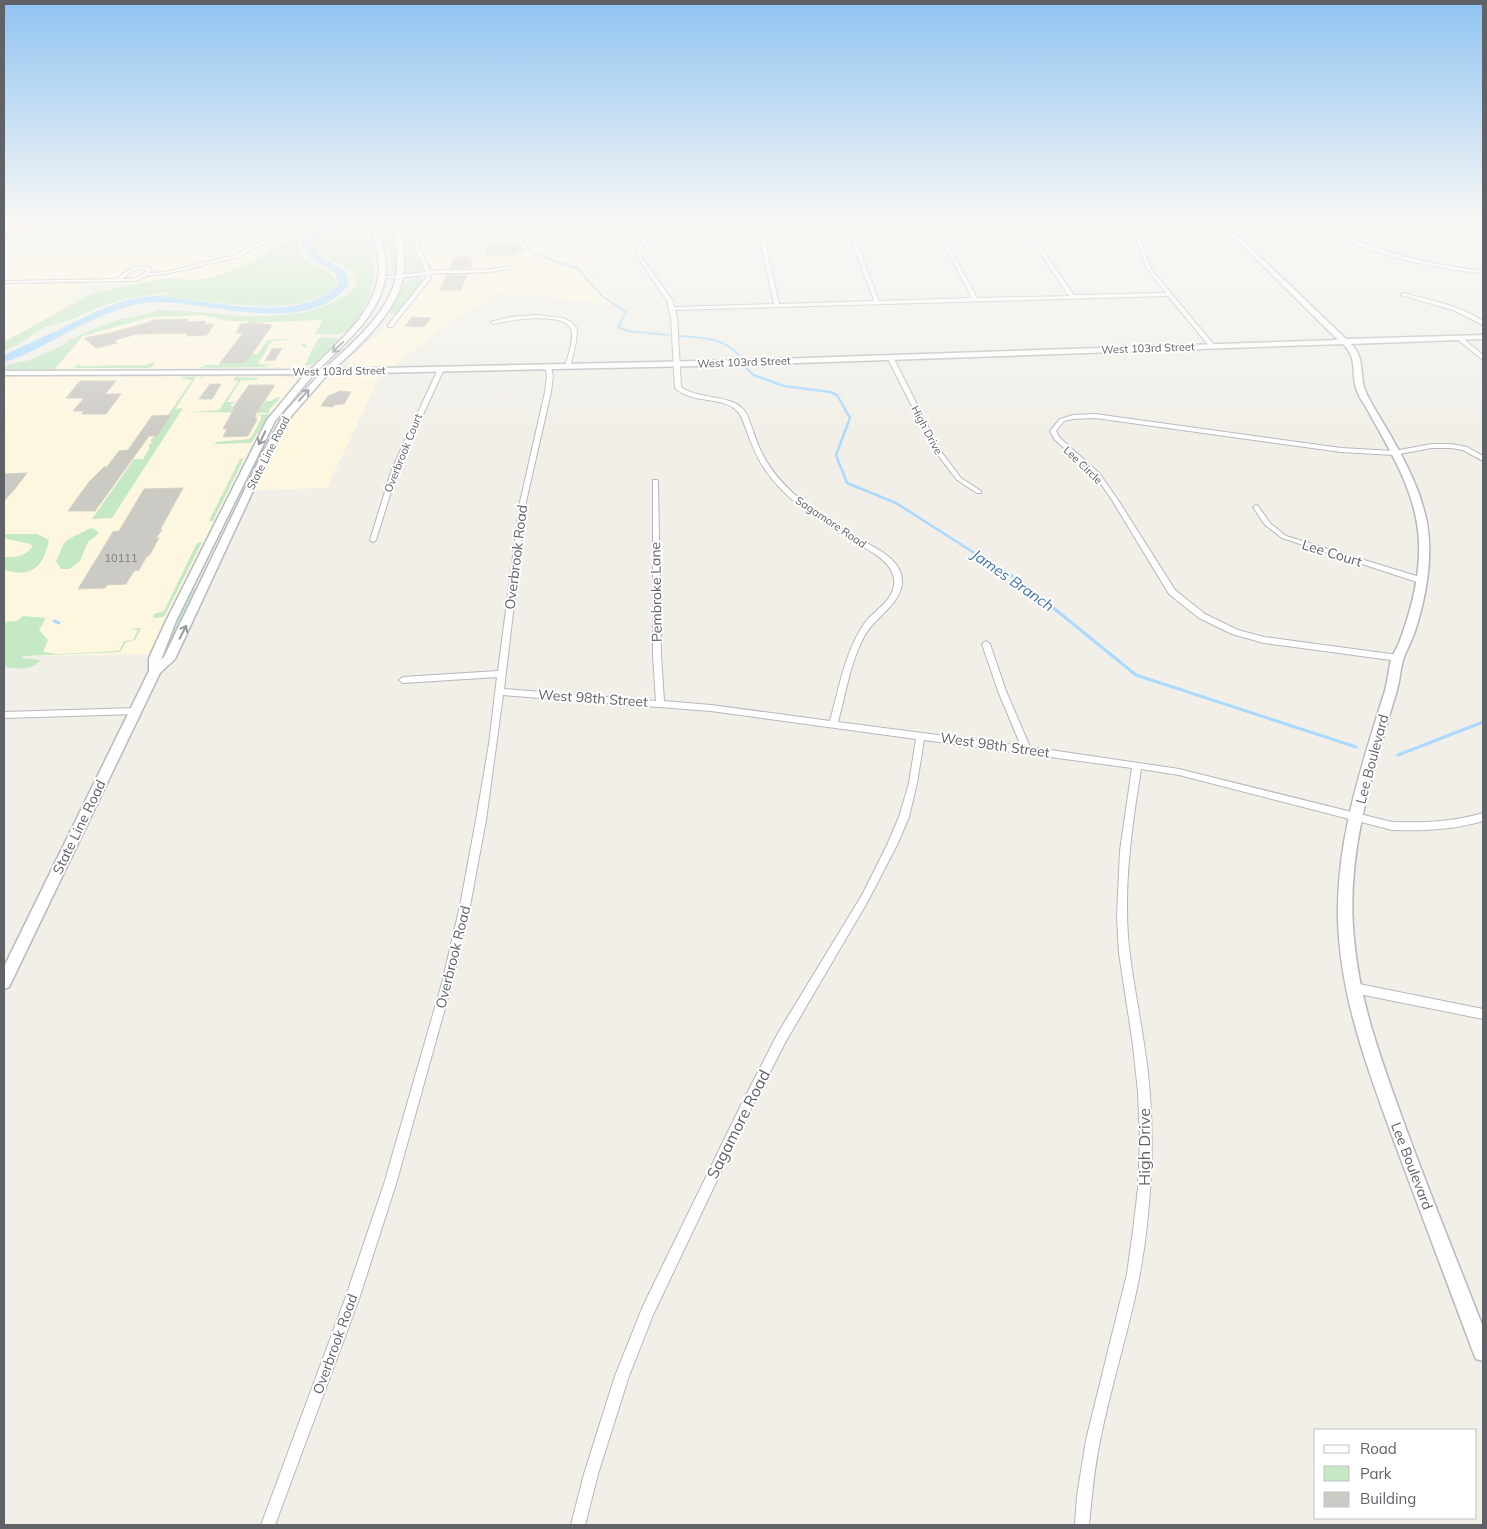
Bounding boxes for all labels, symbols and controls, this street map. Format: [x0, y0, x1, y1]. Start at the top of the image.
street label: West 103rd Street [1101, 339, 1195, 357]
one-way arrow [332, 341, 345, 353]
street label: West 103rd Street [697, 353, 791, 371]
street label: West 103rd Street [292, 363, 386, 379]
one-way arrow [299, 388, 310, 401]
street label: High Drive [908, 403, 946, 457]
street label: Overbrook Court [381, 411, 425, 494]
street label: State Line Road [243, 414, 293, 492]
one-way arrow [257, 430, 266, 445]
street label: Lee Circle [1061, 443, 1105, 487]
street label: Sagamore Road [793, 493, 869, 551]
street label: Overbrook Road [501, 504, 531, 610]
street label: Lee Court [1300, 535, 1364, 571]
street label: Pembroke Lane [646, 542, 666, 642]
water label: James Branch [967, 543, 1058, 615]
house number: 10111 [105, 551, 138, 565]
one-way arrow [179, 625, 188, 640]
street label: West 98th Street [537, 685, 649, 711]
street label: Lee Boulevard [1351, 712, 1393, 806]
street label: West 98th Street [939, 728, 1051, 762]
street label: State Line Road [48, 777, 110, 877]
street label: Overbrook Road [432, 904, 474, 1010]
street label: Sagamore Road [702, 1066, 774, 1182]
street label: High Drive [1134, 1108, 1154, 1186]
street label: Lee Boulevard [1387, 1120, 1437, 1212]
street label: Overbrook Road [309, 1291, 361, 1397]
legend [1314, 1429, 1477, 1519]
text: Road [1360, 1439, 1397, 1458]
text: Park [1360, 1464, 1392, 1483]
text: Building [1360, 1489, 1416, 1508]

